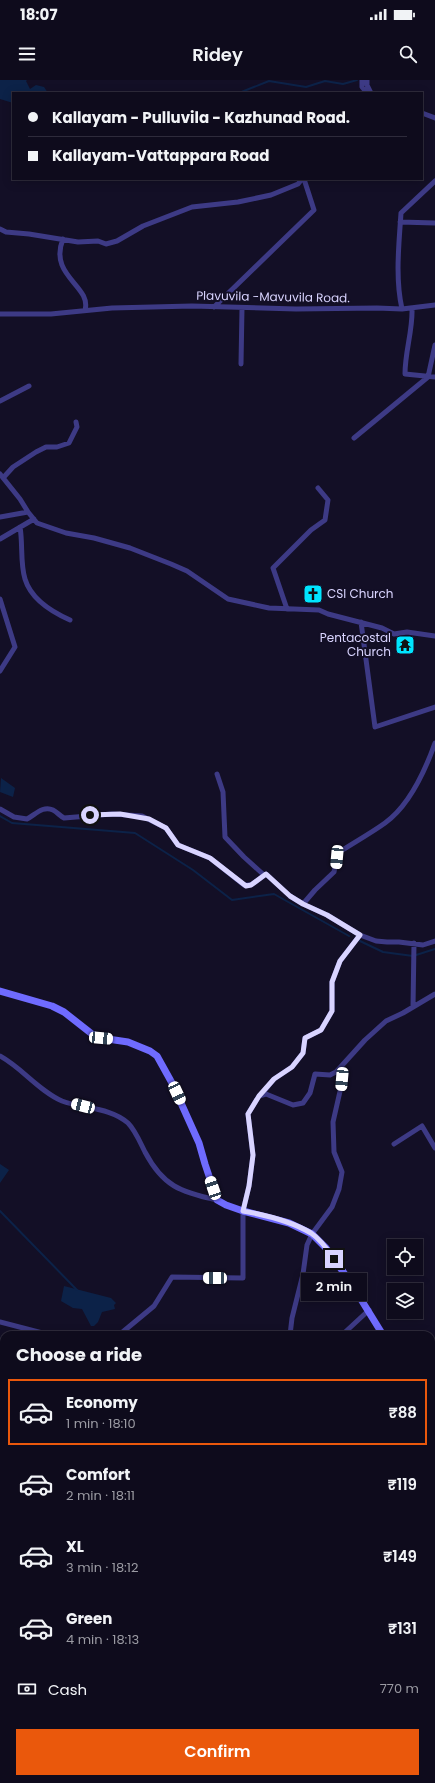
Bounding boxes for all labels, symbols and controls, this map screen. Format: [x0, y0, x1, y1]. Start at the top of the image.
text: 18:07 [20, 4, 57, 25]
text: Ridey [192, 42, 243, 67]
icon: menu [16, 43, 38, 65]
icon: search [397, 43, 419, 65]
text: Kallayam - Pulluvila - Kazhunad Road. [52, 107, 350, 128]
text: Kallayam-Vattappara Road [52, 145, 269, 166]
street label: Plavuvila -Mavuvila Road. [196, 287, 350, 306]
church icon: CSI Church [302, 583, 324, 605]
place label: CSI Church [327, 585, 394, 602]
place label: Pentacostal Church [320, 629, 391, 660]
temple icon: Pentacostal Church [394, 634, 416, 656]
route start [81, 806, 99, 824]
car [330, 845, 344, 869]
car [89, 1031, 113, 1045]
car [335, 1067, 349, 1091]
car [166, 1080, 188, 1106]
car [70, 1097, 96, 1115]
car [203, 1175, 223, 1201]
map controls [387, 1239, 423, 1319]
button: locate [387, 1239, 423, 1275]
route end [325, 1250, 343, 1268]
car [203, 1272, 227, 1284]
callout: 2 min [301, 1273, 367, 1301]
text: 2 min [316, 1277, 352, 1296]
button: layers [387, 1283, 423, 1319]
text: Choose a ride [16, 1342, 142, 1367]
text: Economy [66, 1392, 138, 1413]
icon: car [18, 1394, 54, 1430]
text: ₹88 [389, 1402, 417, 1423]
text: 1 min · 18:10 [66, 1414, 136, 1433]
text: Comfort [66, 1464, 130, 1485]
icon: car [18, 1466, 54, 1502]
text: ₹119 [388, 1474, 417, 1495]
text: 2 min · 18:11 [66, 1486, 135, 1505]
text: XL [66, 1536, 84, 1557]
icon: car [18, 1538, 54, 1574]
text: ₹149 [383, 1546, 417, 1567]
text: 3 min · 18:12 [66, 1558, 139, 1577]
text: Green [66, 1608, 112, 1629]
icon: car [18, 1610, 54, 1646]
text: ₹131 [388, 1618, 417, 1639]
text: 4 min · 18:13 [66, 1630, 139, 1649]
icon: cash [16, 1678, 38, 1700]
text: Cash [48, 1679, 87, 1700]
text: 770 m [380, 1679, 419, 1698]
button: Confirm [16, 1729, 419, 1775]

